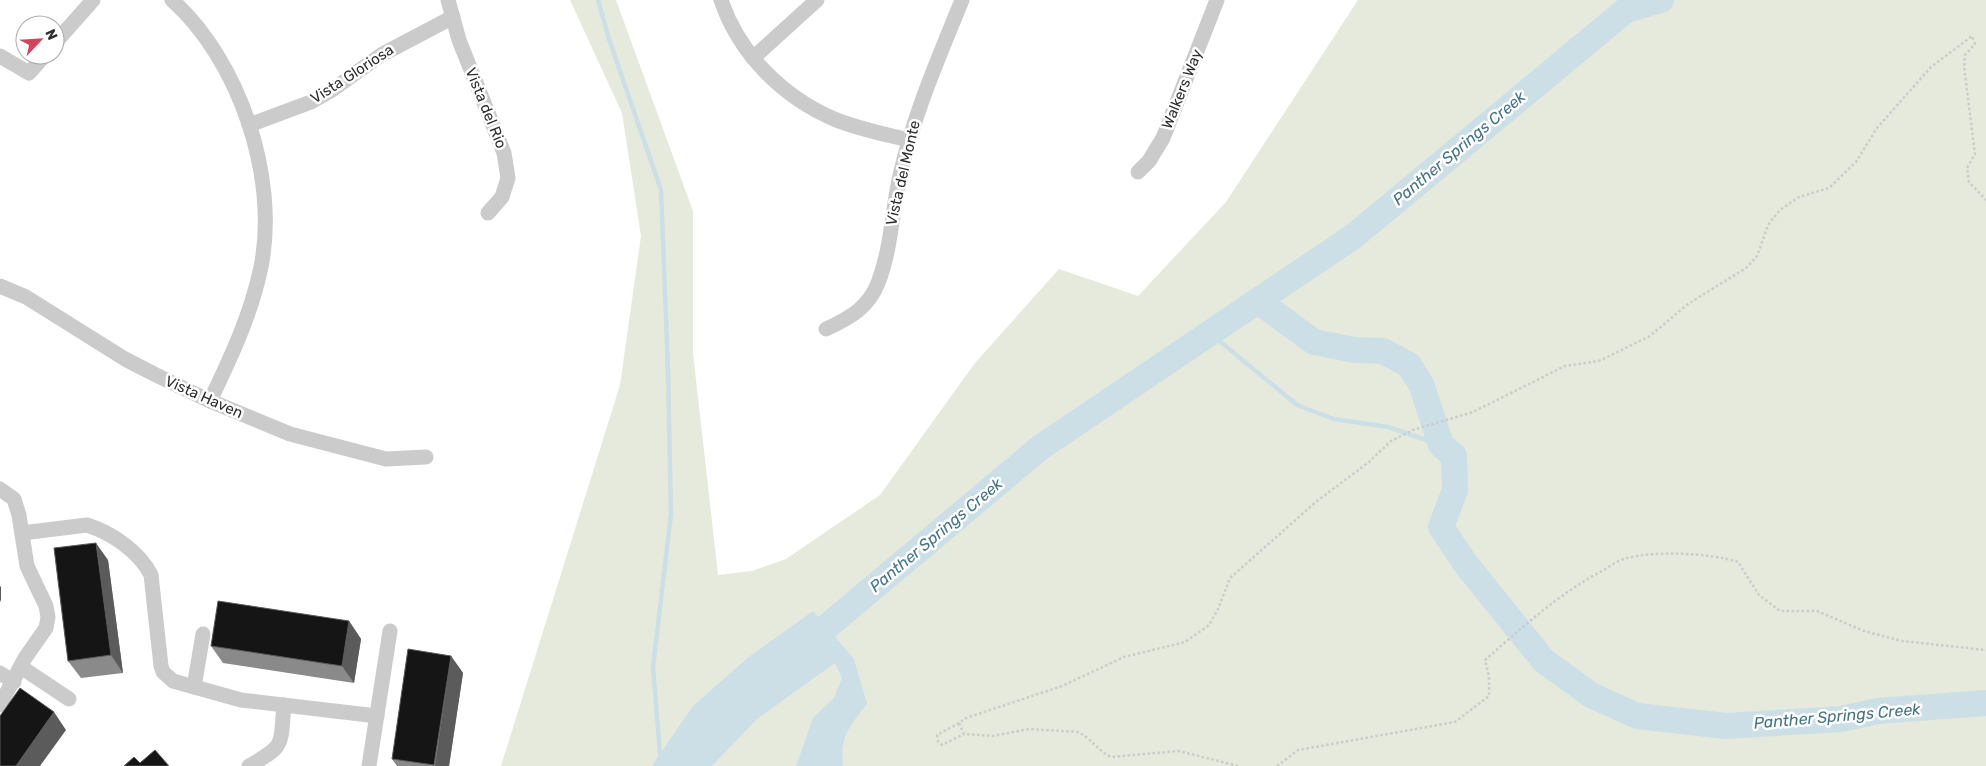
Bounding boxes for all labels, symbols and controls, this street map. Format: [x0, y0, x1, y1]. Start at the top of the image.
north arrow [15, 15, 65, 65]
text: N [41, 27, 61, 43]
street label: Vista Gloriosa [307, 41, 397, 107]
street label: Walkers Way [1158, 47, 1206, 131]
street label: Vista del Rio [462, 65, 510, 151]
water label: Panther Springs Creek [1389, 86, 1530, 209]
street label: Vista del Monte [882, 119, 924, 227]
street label: Vista Haven [162, 372, 246, 422]
water label: Panther Springs Creek [866, 473, 1007, 596]
water label: Panther Springs Creek [1753, 699, 1922, 733]

